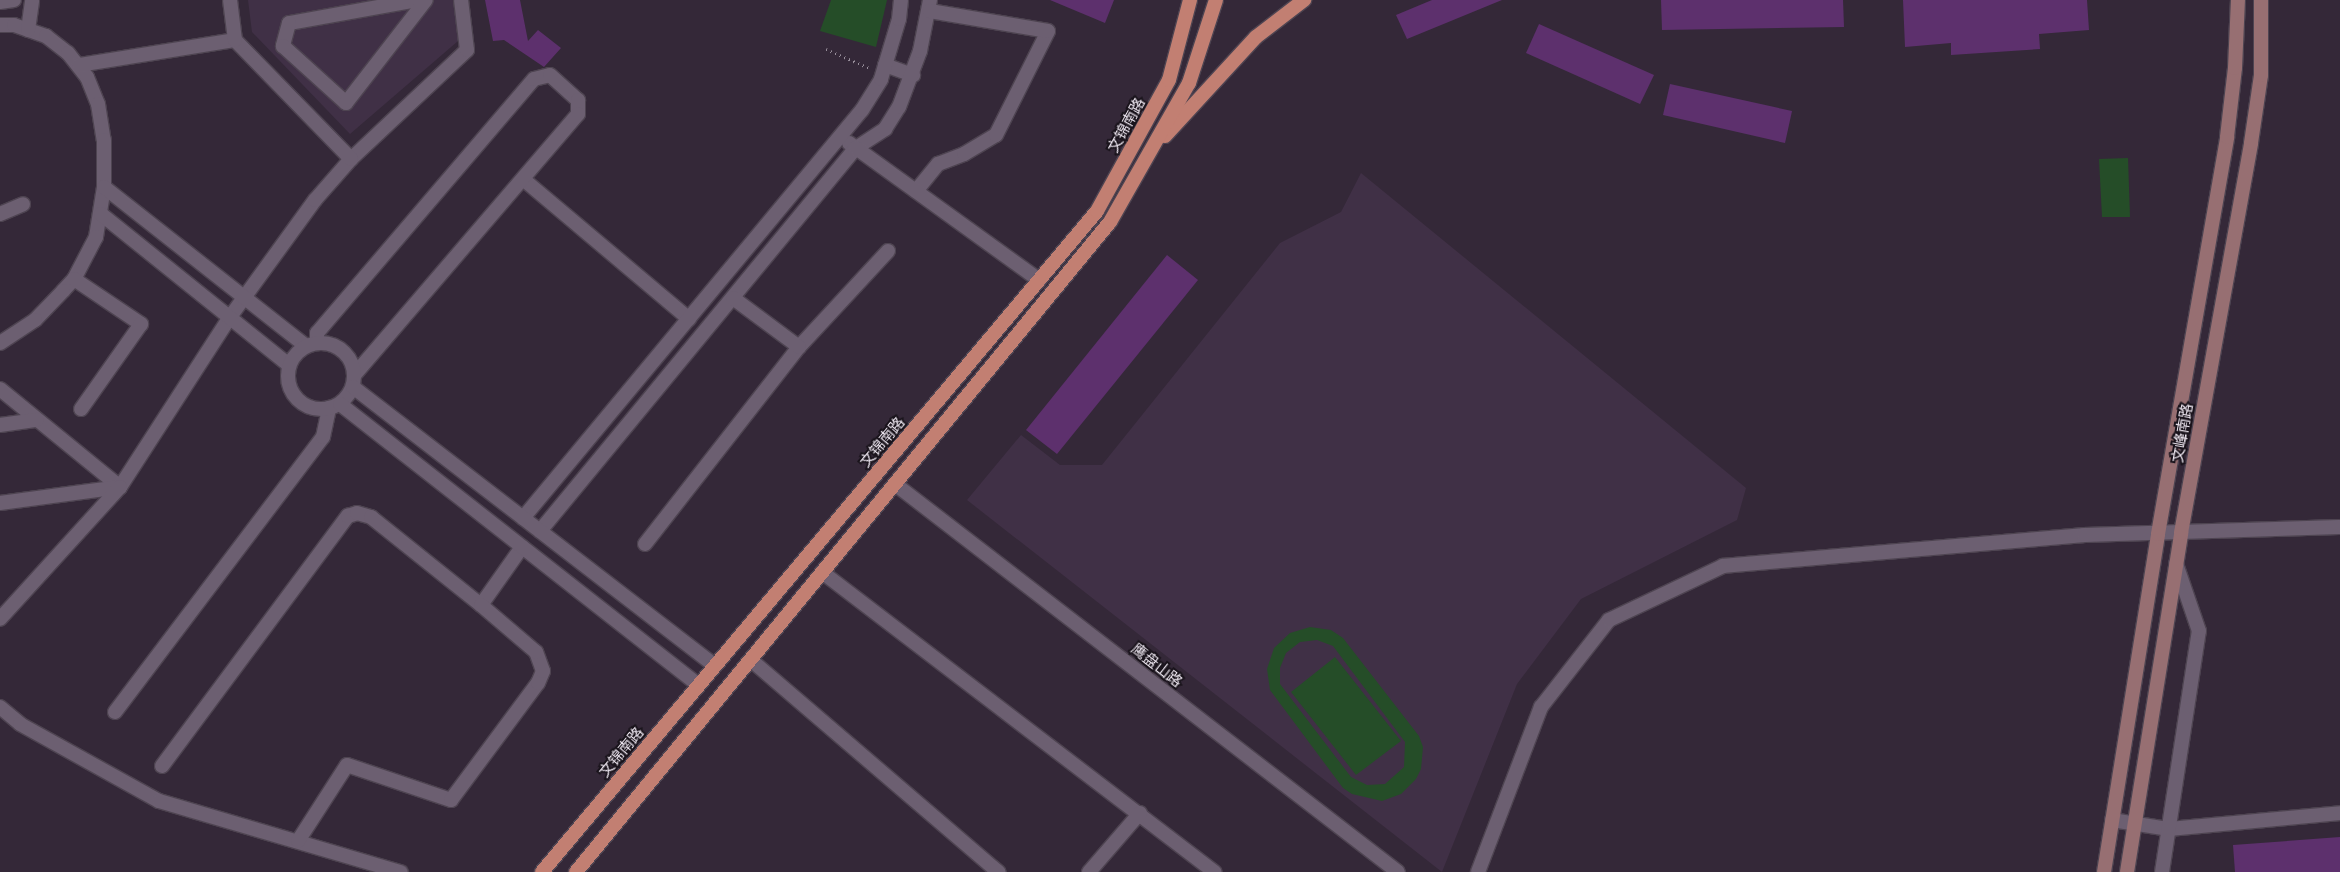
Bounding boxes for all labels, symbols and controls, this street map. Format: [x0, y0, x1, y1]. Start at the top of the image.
street label: 文锦南路 [1104, 94, 1148, 156]
street label: 文峰南路 [2168, 402, 2196, 464]
street label: 文锦南路 [856, 413, 908, 471]
street label: 鹰盘山路 [1128, 639, 1186, 691]
street label: 文锦南路 [595, 723, 647, 781]

